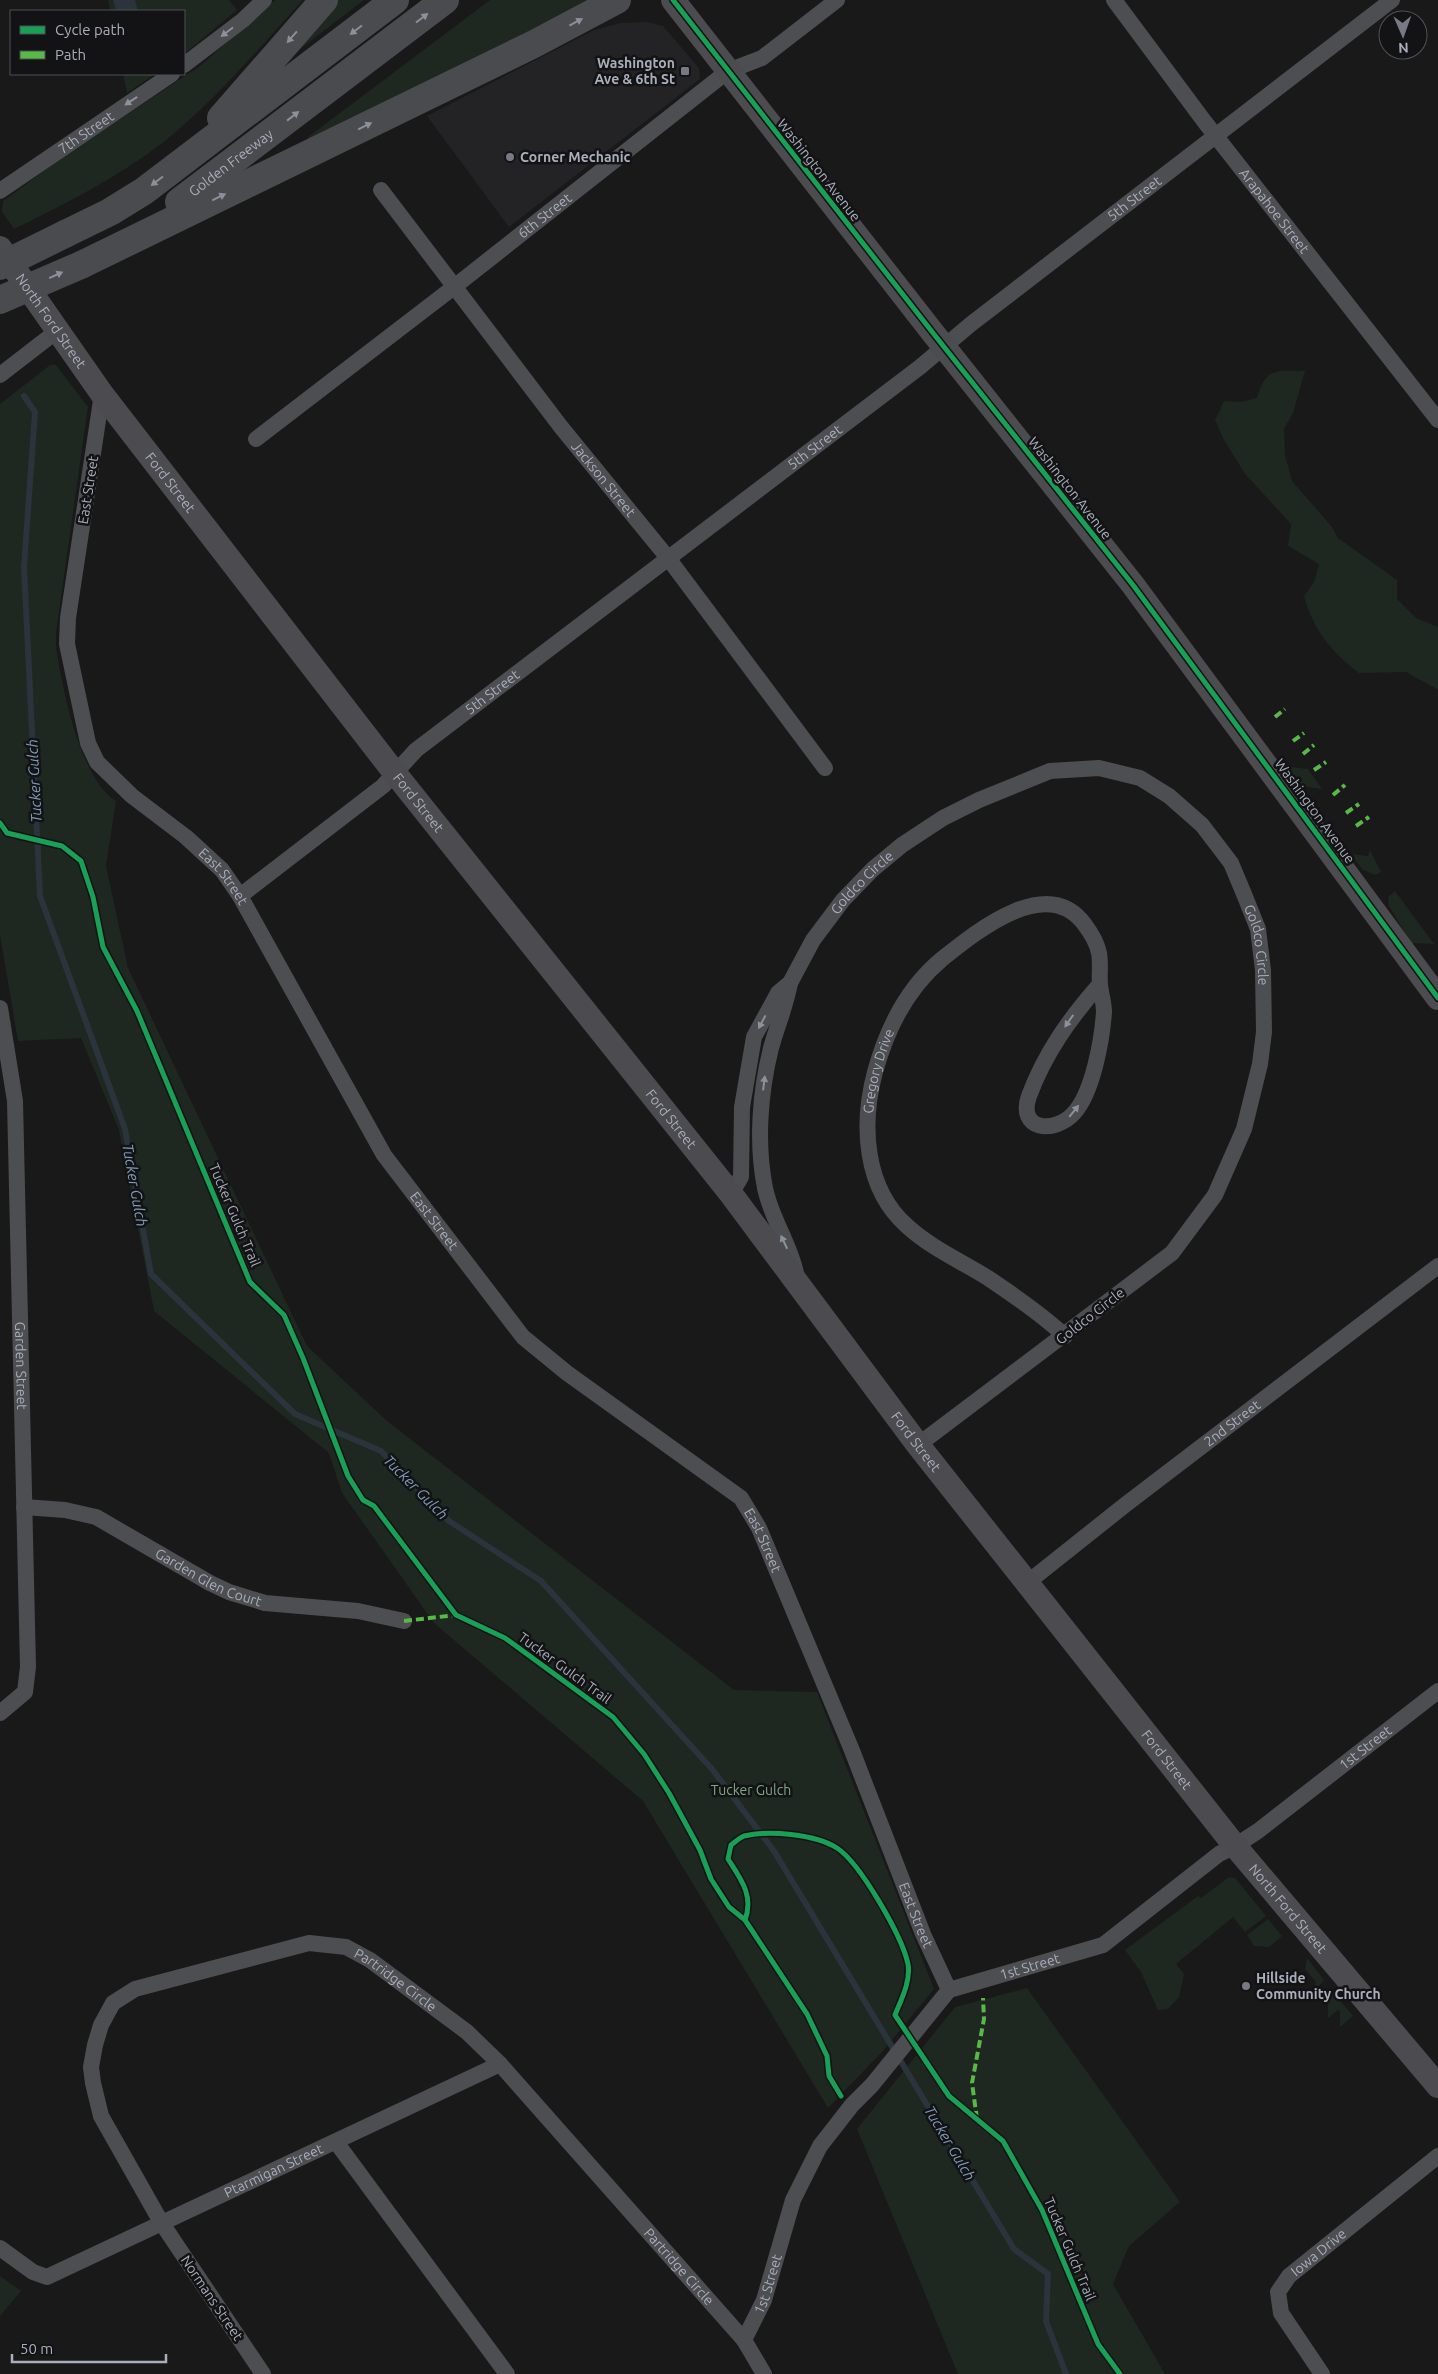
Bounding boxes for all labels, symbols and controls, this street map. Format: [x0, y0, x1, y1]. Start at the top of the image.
legend [10, 10, 185, 75]
north arrow [1378, 10, 1428, 60]
one-way arrow [415, 12, 428, 23]
one-way arrow [568, 18, 583, 26]
text: Cycle path [55, 21, 125, 38]
one-way arrow [350, 24, 363, 35]
one-way arrow [220, 27, 234, 37]
one-way arrow [286, 30, 297, 43]
text: N [1398, 40, 1409, 56]
text: Path [55, 46, 86, 63]
place label: Washington Ave & 6th St [594, 55, 675, 87]
marker: Washington Ave & 6th St [679, 65, 691, 77]
one-way arrow [124, 96, 138, 106]
street label: 7th Street [55, 108, 117, 157]
one-way arrow [286, 111, 299, 122]
street label: Washington Avenue [774, 116, 864, 224]
one-way arrow [358, 122, 372, 130]
street label: Golden Freeway [186, 126, 276, 200]
place label: Corner Mechanic [520, 149, 631, 165]
marker: Corner Mechanic [504, 151, 516, 163]
street label: Arapahoe Street [1236, 165, 1313, 257]
street label: 5th Street [1104, 172, 1165, 224]
one-way arrow [150, 176, 164, 186]
street label: 6th Street [515, 189, 575, 242]
one-way arrow [212, 193, 226, 201]
street label: North Ford Street [12, 271, 90, 372]
one-way arrow [49, 271, 63, 279]
street label: 5th Street [784, 421, 845, 473]
street label: Washington Avenue [1025, 434, 1115, 542]
street label: Jackson Street [568, 438, 639, 520]
street label: Ford Street [142, 449, 199, 516]
street label: East Street [75, 454, 101, 525]
street label: 5th Street [462, 666, 523, 718]
water label: Tucker Gulch [23, 739, 45, 823]
street label: Washington Avenue [1272, 756, 1358, 866]
street label: Ford Street [390, 770, 447, 836]
street label: East Street [195, 845, 251, 908]
street label: Goldco Circle [827, 848, 896, 917]
street label: Goldco Circle [1241, 902, 1271, 986]
one-way arrow [1064, 1014, 1074, 1028]
one-way arrow [758, 1015, 766, 1029]
street label: Gregory Drive [860, 1026, 897, 1114]
one-way arrow [760, 1075, 768, 1091]
street label: Ford Street [643, 1086, 700, 1152]
one-way arrow [1069, 1105, 1080, 1118]
water label: Tucker Gulch [119, 1142, 151, 1228]
street label: Tucker Gulch Trail [206, 1161, 264, 1269]
street label: East Street [407, 1189, 462, 1253]
one-way arrow [780, 1235, 788, 1249]
street label: Goldco Circle [1053, 1284, 1127, 1348]
street label: Garden Street [12, 1322, 30, 1410]
street label: 2nd Street [1201, 1396, 1264, 1450]
street label: Ford Street [888, 1409, 944, 1475]
water label: Tucker Gulch [380, 1451, 452, 1523]
street label: East Street [741, 1505, 785, 1575]
street label: Garden Glen Court [152, 1545, 264, 1610]
street label: Tucker Gulch Trail [516, 1629, 615, 1707]
street label: 1st Street [1336, 1722, 1395, 1773]
street label: Ford Street [1138, 1727, 1196, 1793]
park label: Tucker Gulch [711, 1782, 791, 1798]
street label: North Ford Street [1246, 1861, 1330, 1957]
street label: East Street [896, 1880, 936, 1951]
street label: Partridge Circle [352, 1945, 440, 2015]
street label: 1st Street [998, 1950, 1062, 1983]
place label: Hillside Community Church [1256, 1970, 1381, 2002]
marker: Hillside Community Church [1240, 1980, 1252, 1992]
water label: Tucker Gulch [921, 2103, 979, 2183]
street label: Ptarmigan Street [221, 2140, 326, 2201]
street label: Tucker Gulch Trail [1041, 2195, 1099, 2303]
street label: Partridge Circle [641, 2225, 717, 2308]
street label: Iowa Drive [1288, 2225, 1349, 2279]
street label: Normans Street [178, 2252, 247, 2344]
street label: 1st Street [750, 2252, 785, 2317]
scale bar [12, 2332, 166, 2364]
text: 50 m [20, 2340, 53, 2357]

